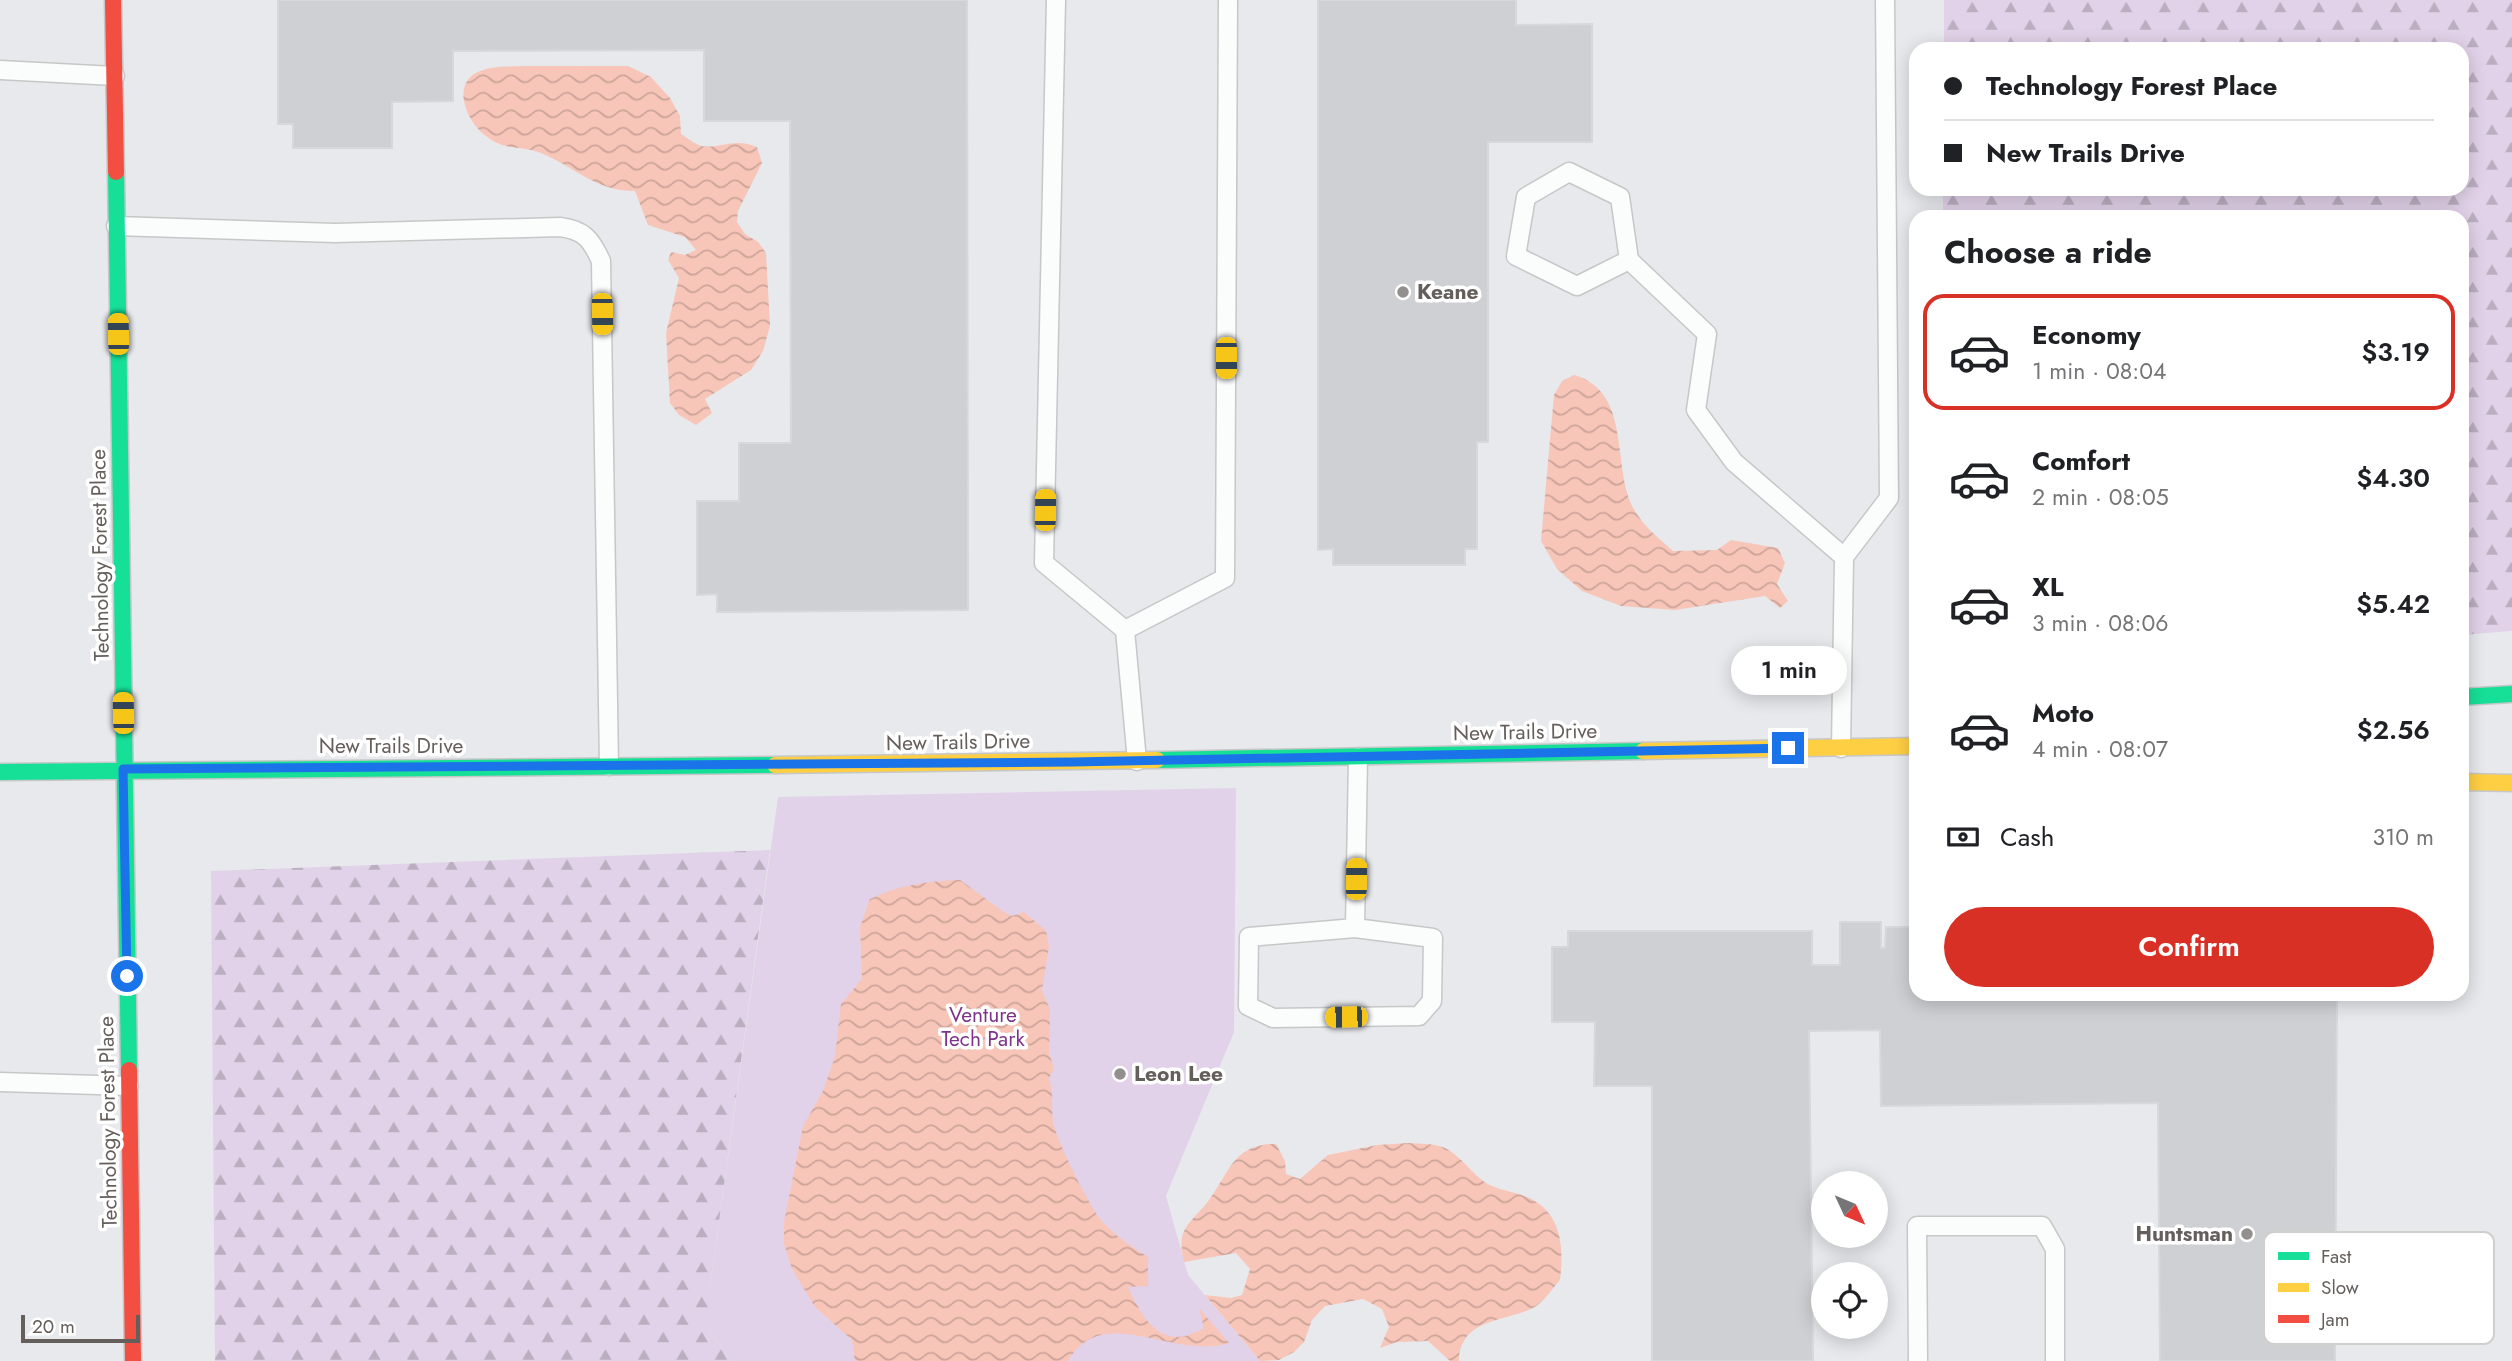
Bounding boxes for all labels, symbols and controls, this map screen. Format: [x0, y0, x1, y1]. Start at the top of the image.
text: Technology Forest Place [1986, 67, 2277, 105]
text: New Trails Drive [1986, 134, 2185, 172]
text: Choose a ride [1944, 229, 2152, 275]
place label: Keane [1417, 277, 1479, 307]
marker: Keane [1395, 284, 1411, 300]
car [592, 293, 613, 335]
car [108, 313, 129, 355]
text: Economy [2032, 316, 2141, 354]
icon: car [1948, 321, 2011, 384]
text: $3.19 [2361, 333, 2430, 371]
car [1216, 337, 1237, 379]
text: 1 min · 08:04 [2032, 354, 2166, 388]
text: Comfort [2032, 442, 2130, 480]
icon: car [1948, 447, 2011, 510]
street label: Technology Forest Place [83, 449, 117, 661]
text: $4.30 [2357, 459, 2430, 497]
text: 2 min · 08:05 [2032, 480, 2169, 514]
car [1035, 489, 1056, 531]
text: XL [2032, 568, 2064, 606]
icon: car [1948, 573, 2011, 636]
text: $5.42 [2356, 585, 2430, 623]
text: 3 min · 08:06 [2032, 606, 2168, 640]
callout: 1 min [1730, 646, 1846, 696]
text: 1 min [1761, 653, 1817, 687]
car [113, 692, 134, 734]
text: Moto [2032, 694, 2094, 732]
icon: car [1948, 699, 2011, 762]
text: $2.56 [2357, 711, 2430, 749]
street label: New Trails Drive [1453, 716, 1598, 748]
street label: New Trails Drive [886, 726, 1031, 758]
street label: New Trails Drive [319, 731, 463, 761]
route end [1772, 732, 1804, 764]
text: 4 min · 08:07 [2032, 732, 2168, 766]
icon: cash [1944, 818, 1982, 856]
text: Cash [2000, 818, 2054, 856]
text: 310 m [2372, 820, 2434, 854]
car [1346, 858, 1367, 900]
button: Confirm [1944, 907, 2434, 987]
route start [111, 960, 143, 992]
park label: Venture Tech Park [941, 1000, 1025, 1054]
car [1325, 1006, 1368, 1028]
street label: Technology Forest Place [91, 1016, 125, 1228]
place label: Leon Lee [1134, 1059, 1223, 1089]
marker: Leon Lee [1112, 1066, 1128, 1082]
north arrow [1811, 1171, 1888, 1248]
map controls [1811, 1171, 1888, 1339]
place label: Huntsman [2135, 1219, 2233, 1249]
marker: Huntsman [2239, 1226, 2255, 1242]
legend [2264, 1232, 2494, 1344]
text: Fast [2321, 1243, 2352, 1270]
button: locate [1811, 1262, 1888, 1339]
text: Slow [2321, 1274, 2359, 1301]
text: Jam [2318, 1306, 2350, 1333]
scale bar [21, 1312, 140, 1344]
text: 20 m [32, 1313, 75, 1340]

